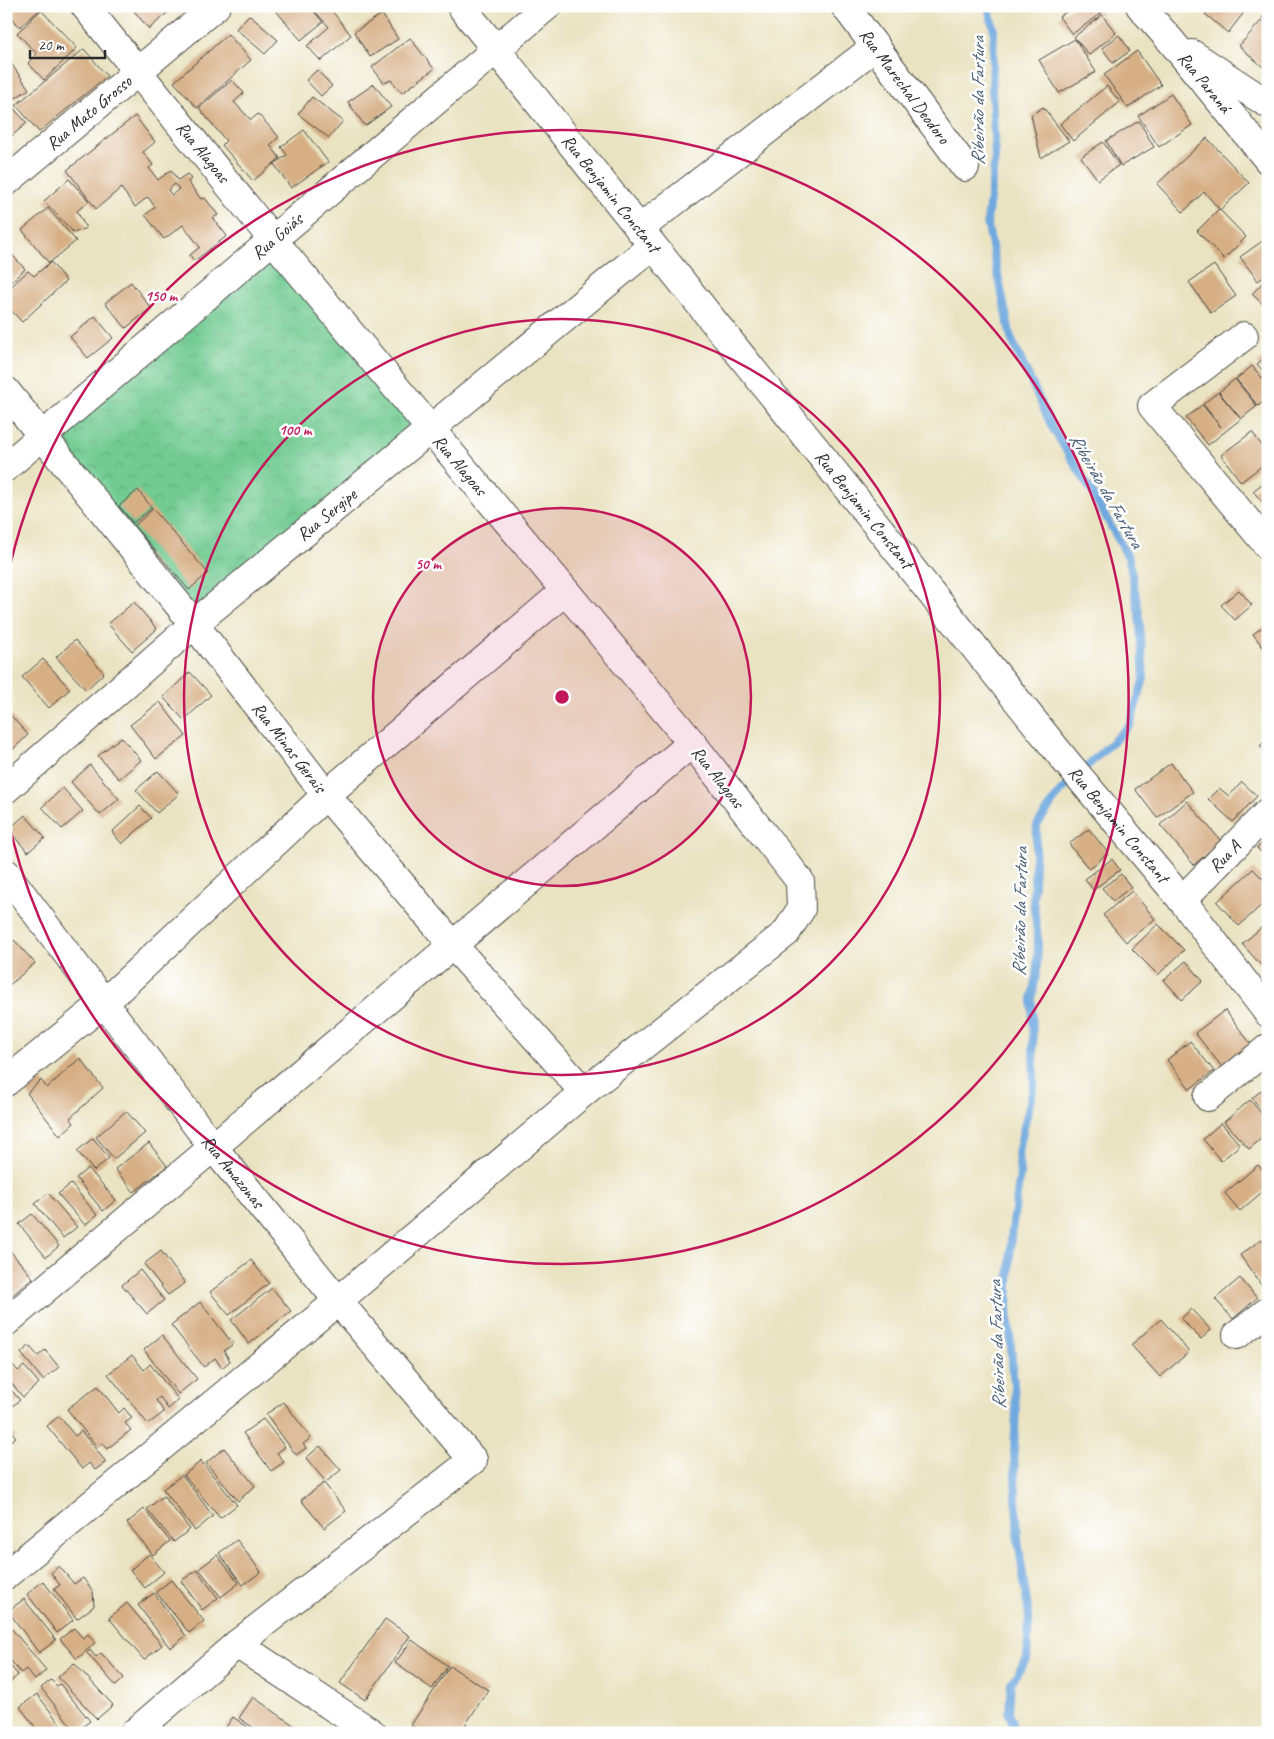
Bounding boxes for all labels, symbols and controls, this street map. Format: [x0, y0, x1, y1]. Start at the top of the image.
street label: Rua Marechal Deodoro [855, 24, 956, 149]
scale bar [30, 28, 105, 60]
water label: Ribeirão da Fartura [966, 34, 990, 165]
text: 20 m [38, 36, 65, 55]
street label: Rua Paraná [1173, 47, 1237, 119]
street label: Rua Mato Grosso [42, 69, 137, 155]
street label: Rua Alagoas [172, 117, 236, 189]
street label: Rua Benjamin Constant [557, 130, 667, 259]
street label: Rua Goiás [247, 207, 308, 264]
text: 150 m [145, 287, 179, 306]
text: 100 m [279, 421, 313, 440]
water label: Ribeirão da Fartura [1064, 429, 1150, 554]
street label: Rua Alagoas [428, 430, 493, 501]
street label: Rua Benjamin Constant [810, 446, 920, 575]
street label: Rua Sergipe [292, 483, 362, 546]
text: 50 m [415, 555, 442, 574]
centre of rings [553, 688, 571, 706]
street label: Rua Minas Gerais [247, 698, 332, 798]
street label: Rua Alagoas [687, 741, 750, 814]
street label: Rua Benjamin Constant [1064, 762, 1176, 889]
street label: Rua A [1204, 835, 1246, 877]
water label: Ribeirão da Fartura [1007, 845, 1033, 976]
street label: Rua Amazonas [197, 1131, 270, 1214]
water label: Ribeirão da Fartura [983, 1278, 1011, 1410]

